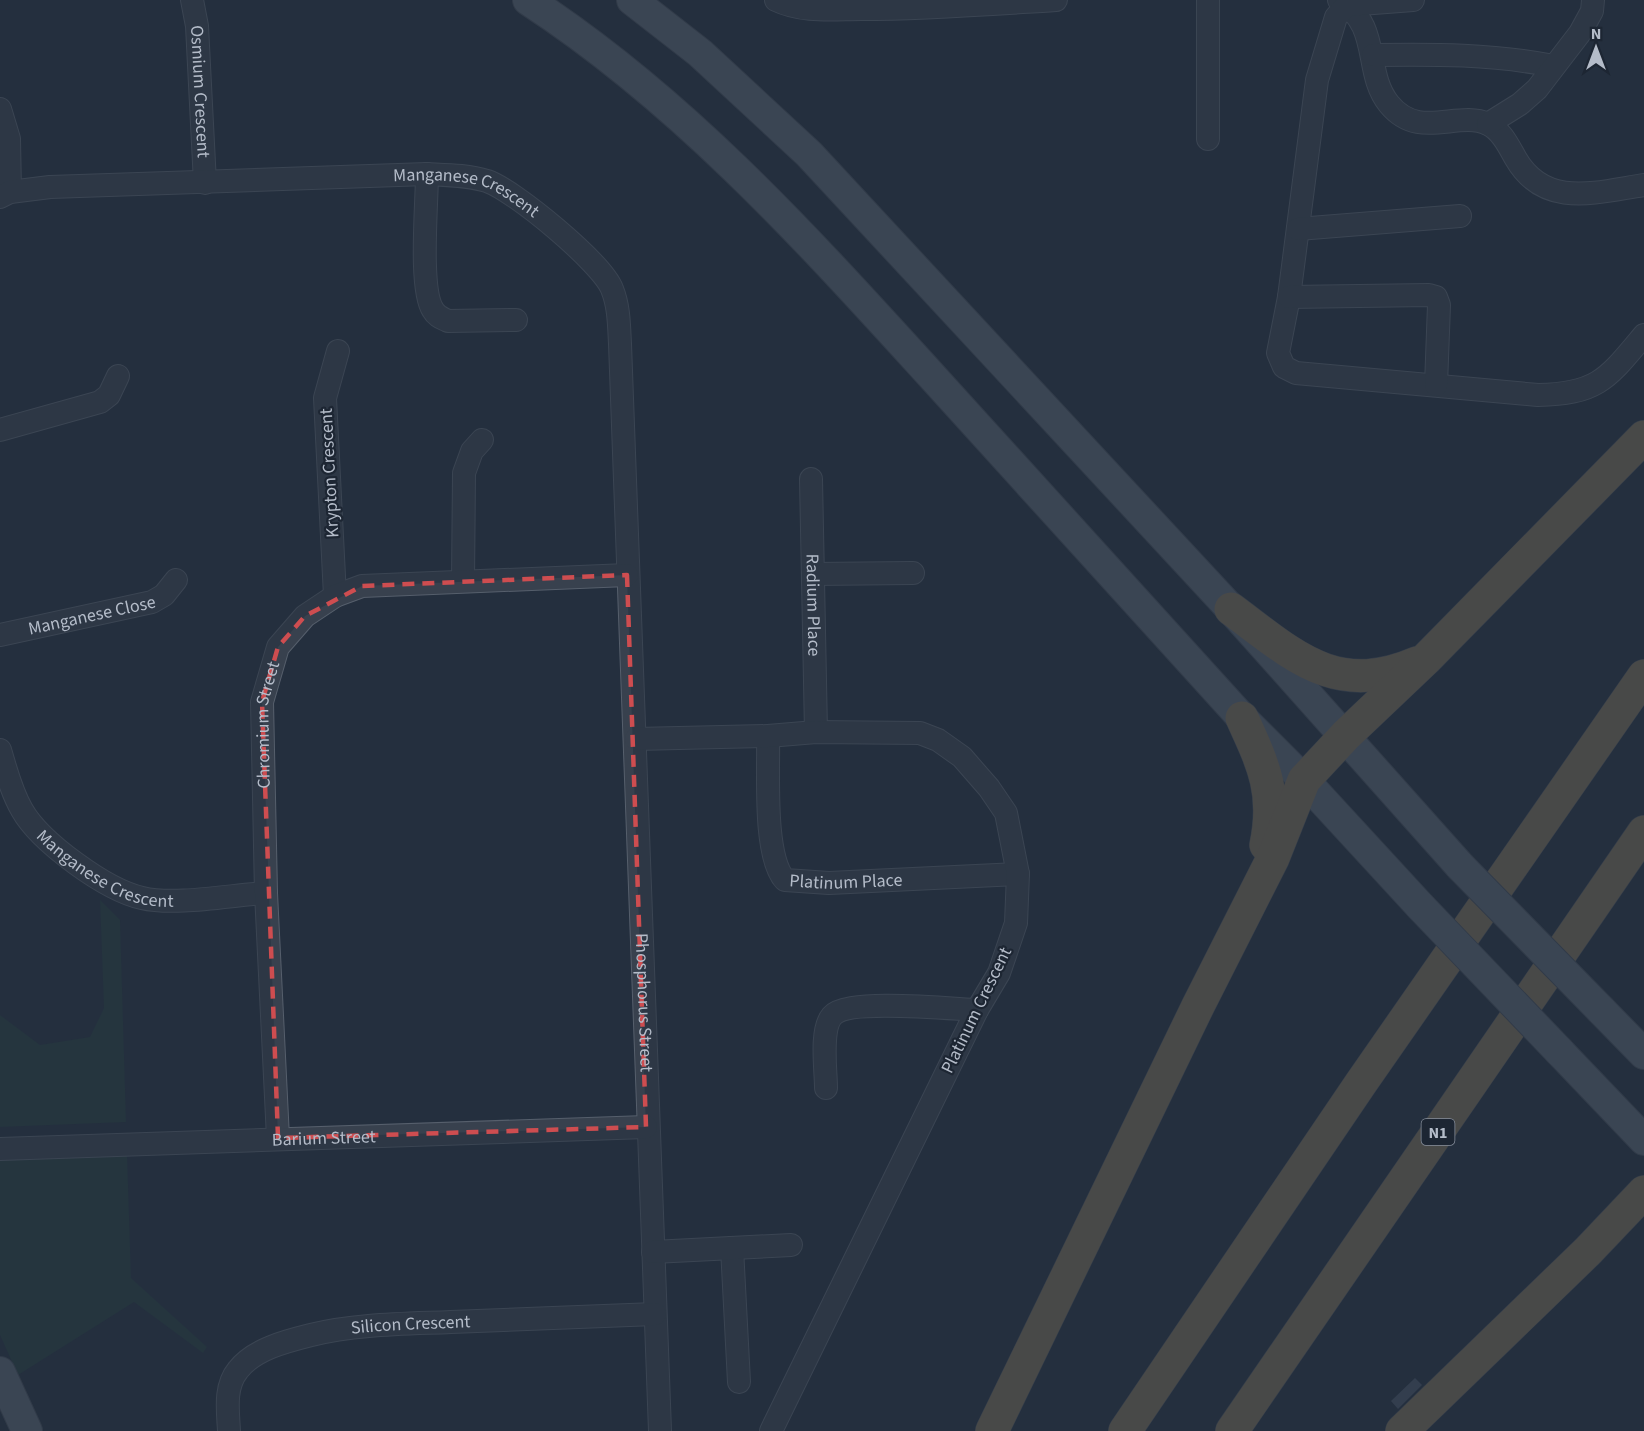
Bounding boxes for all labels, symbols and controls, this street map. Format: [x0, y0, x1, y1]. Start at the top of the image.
north arrow [1566, 18, 1626, 78]
text: N [1591, 23, 1601, 45]
street label: Osmium Crescent [184, 25, 216, 158]
street label: Manganese Crescent [393, 162, 544, 224]
street label: Krypton Crescent [314, 408, 345, 538]
street label: Radium Place [799, 553, 827, 657]
street label: Manganese Close [26, 590, 158, 642]
street label: Chromium Street [250, 658, 286, 789]
street label: Manganese Crescent [31, 824, 174, 914]
street label: Platinum Place [789, 868, 903, 896]
street label: Phosphorus Street [629, 933, 659, 1073]
street label: Platinum Crescent [935, 943, 1018, 1078]
road number: N1 [1422, 1119, 1454, 1145]
street label: Barium Street [272, 1124, 376, 1153]
street label: Silicon Crescent [349, 1309, 471, 1341]

